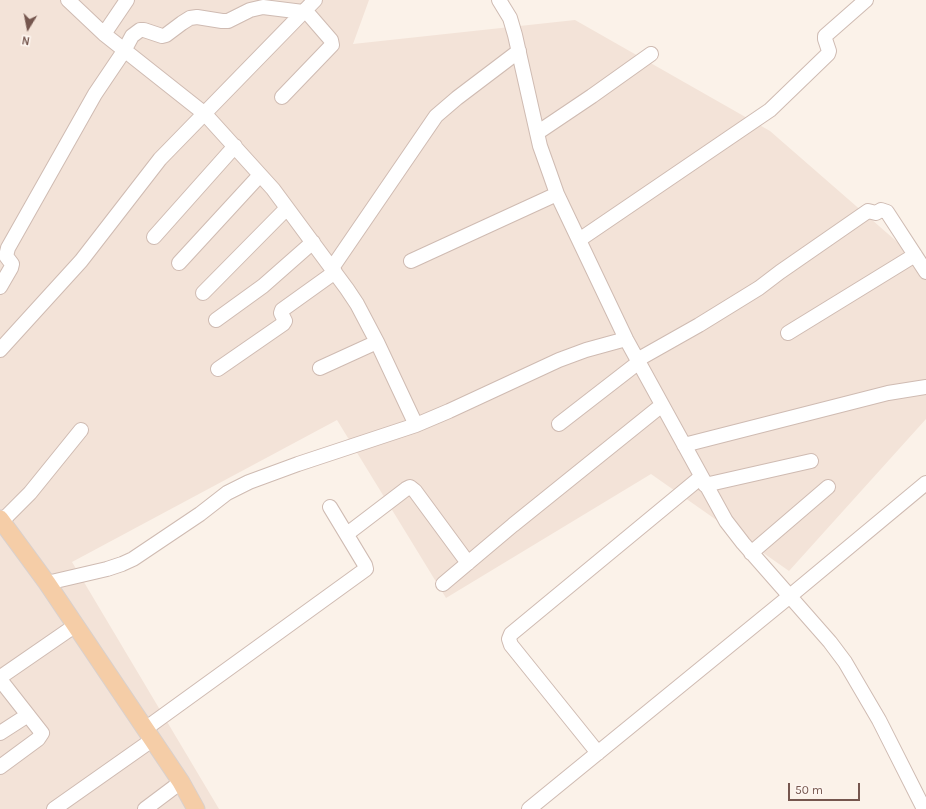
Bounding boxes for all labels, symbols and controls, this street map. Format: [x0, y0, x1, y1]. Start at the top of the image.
north arrow [8, 8, 48, 48]
text: N [21, 33, 31, 47]
scale bar [790, 775, 862, 801]
text: 50 m [795, 783, 823, 797]

